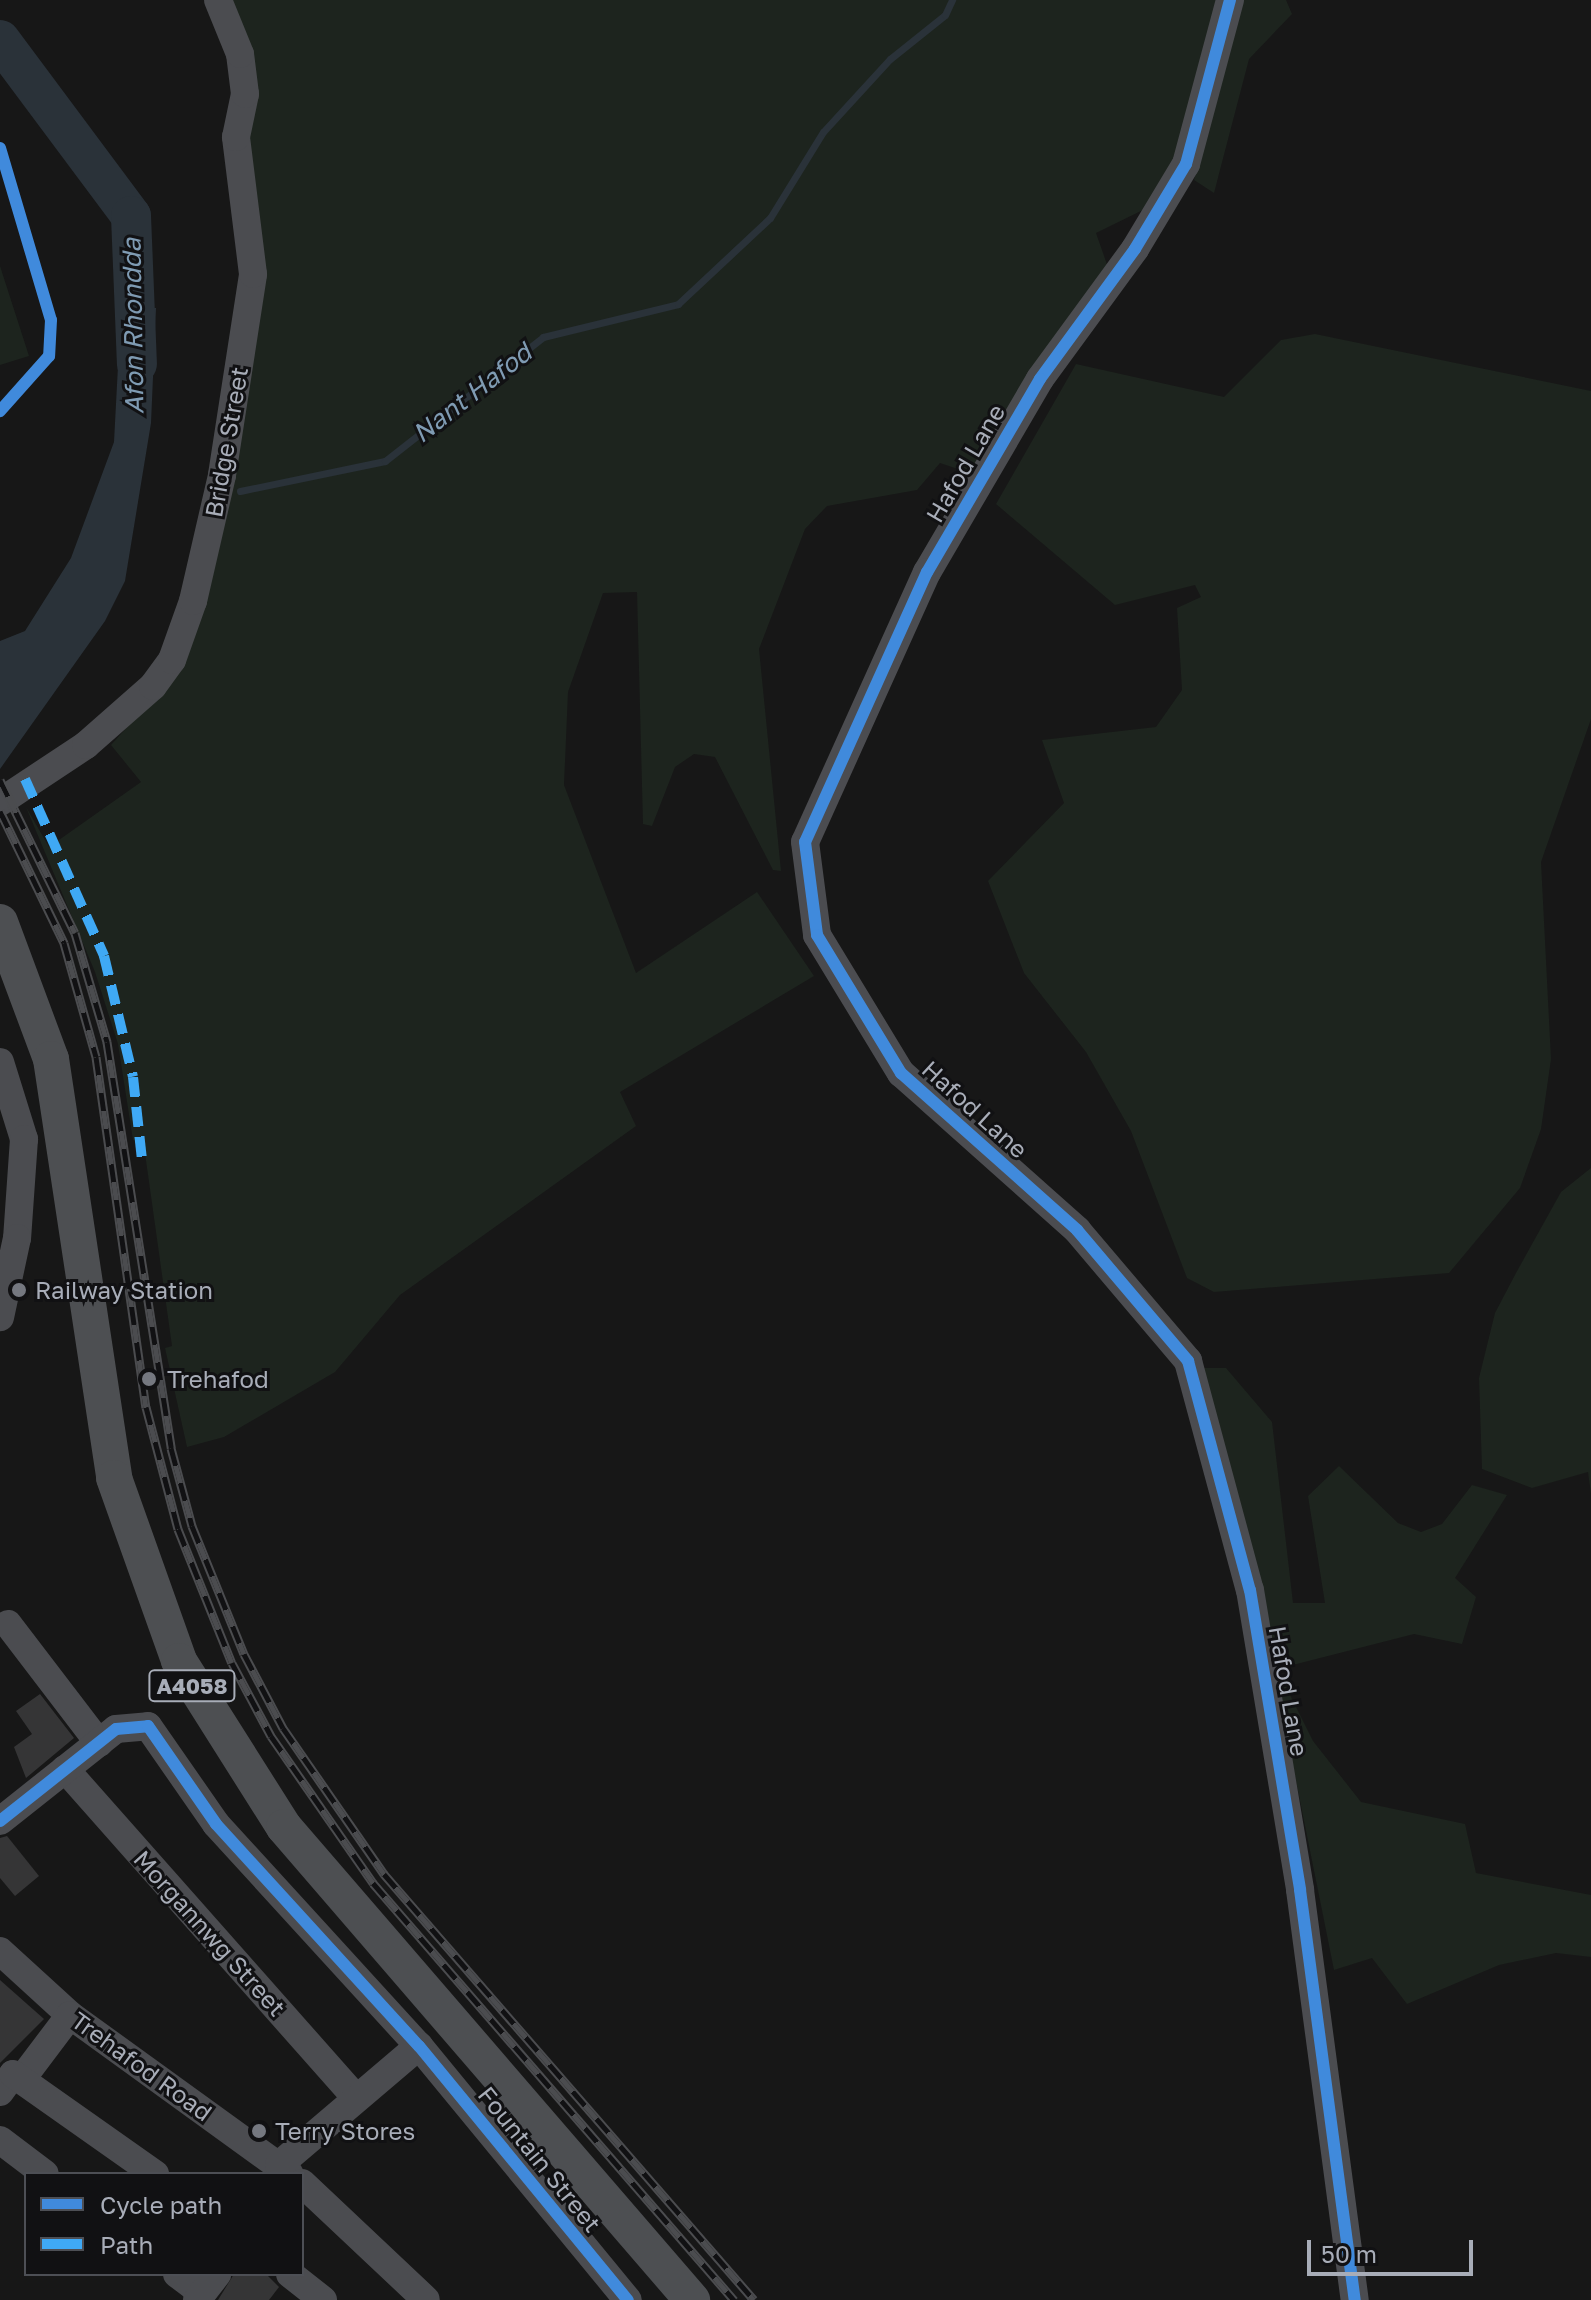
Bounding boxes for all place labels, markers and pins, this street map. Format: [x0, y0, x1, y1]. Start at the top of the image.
place label: Railway Station [35, 1276, 213, 1304]
marker: Railway Station [10, 1281, 28, 1299]
place label: Trehafod [167, 1365, 269, 1393]
marker: Trehafod [138, 1368, 160, 1390]
place label: Terry Stores [275, 2117, 415, 2145]
marker: Terry Stores [250, 2122, 268, 2140]

